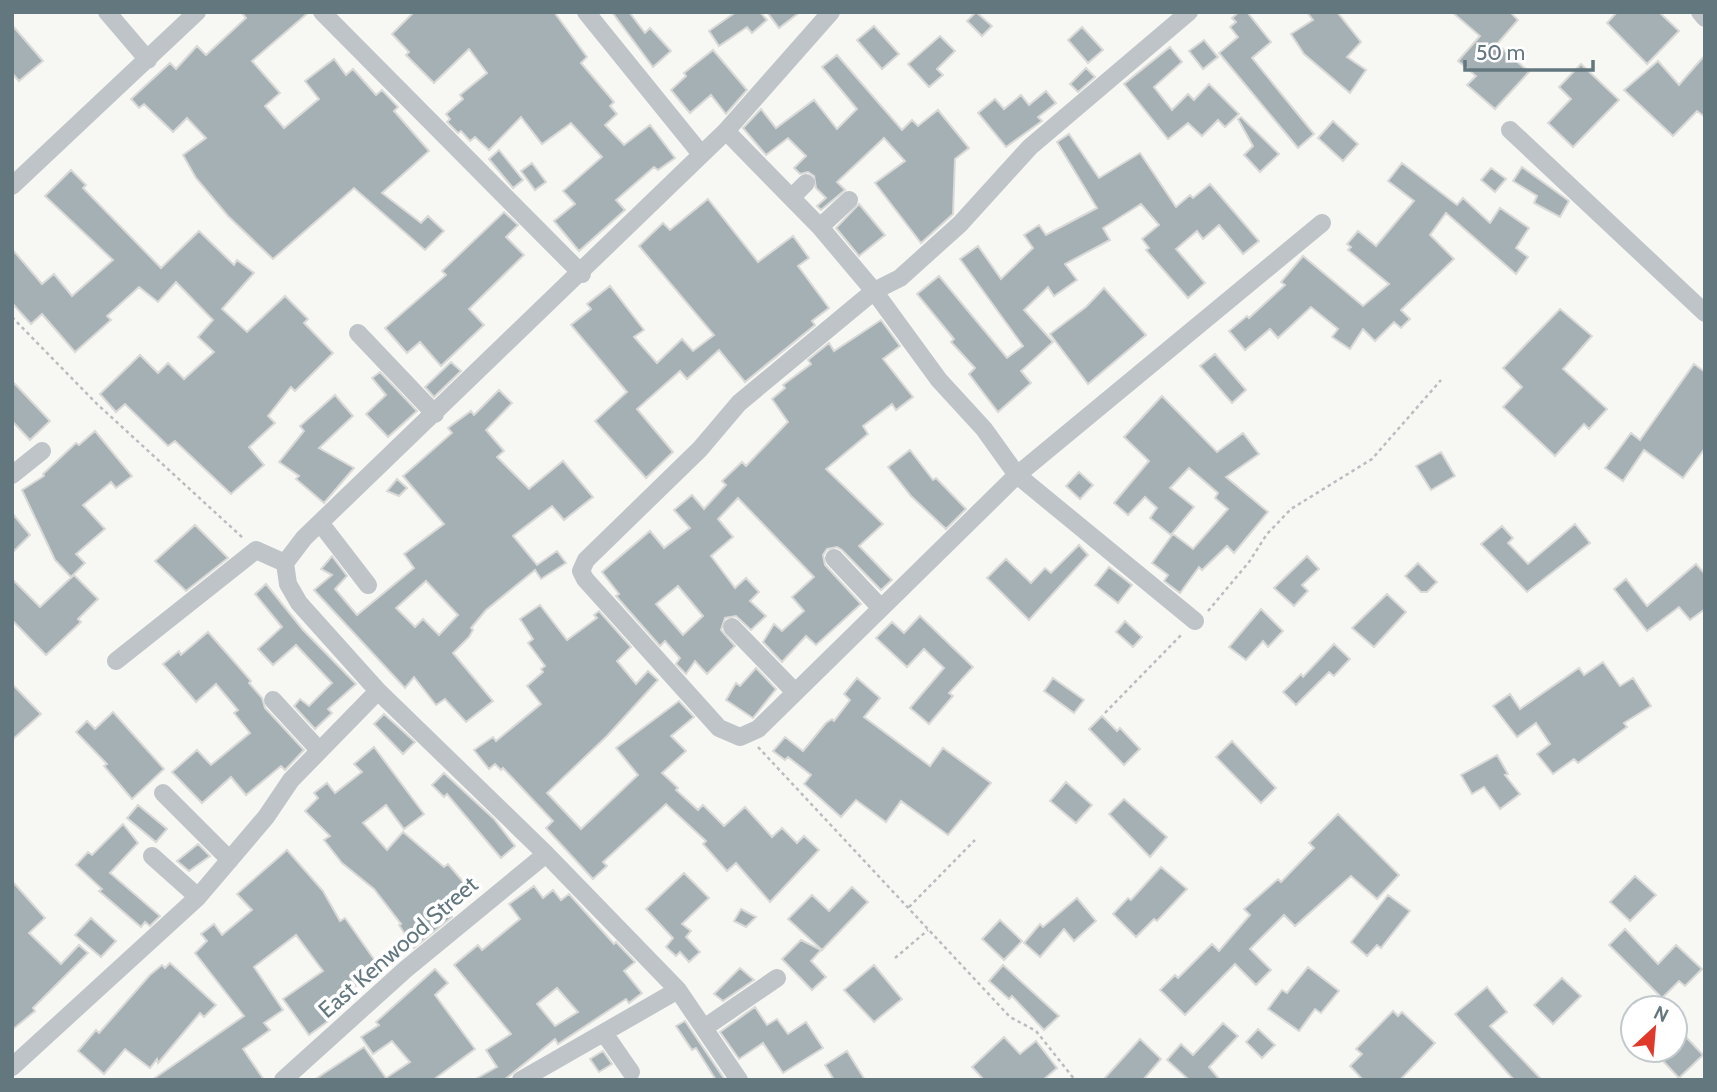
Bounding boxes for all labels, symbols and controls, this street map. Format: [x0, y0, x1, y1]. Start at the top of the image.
scale bar [1465, 28, 1593, 72]
text: 50 m [1476, 40, 1525, 65]
street label: East Kenwood Street [313, 870, 484, 1024]
north arrow [1619, 994, 1689, 1064]
text: N [1650, 1001, 1672, 1027]

